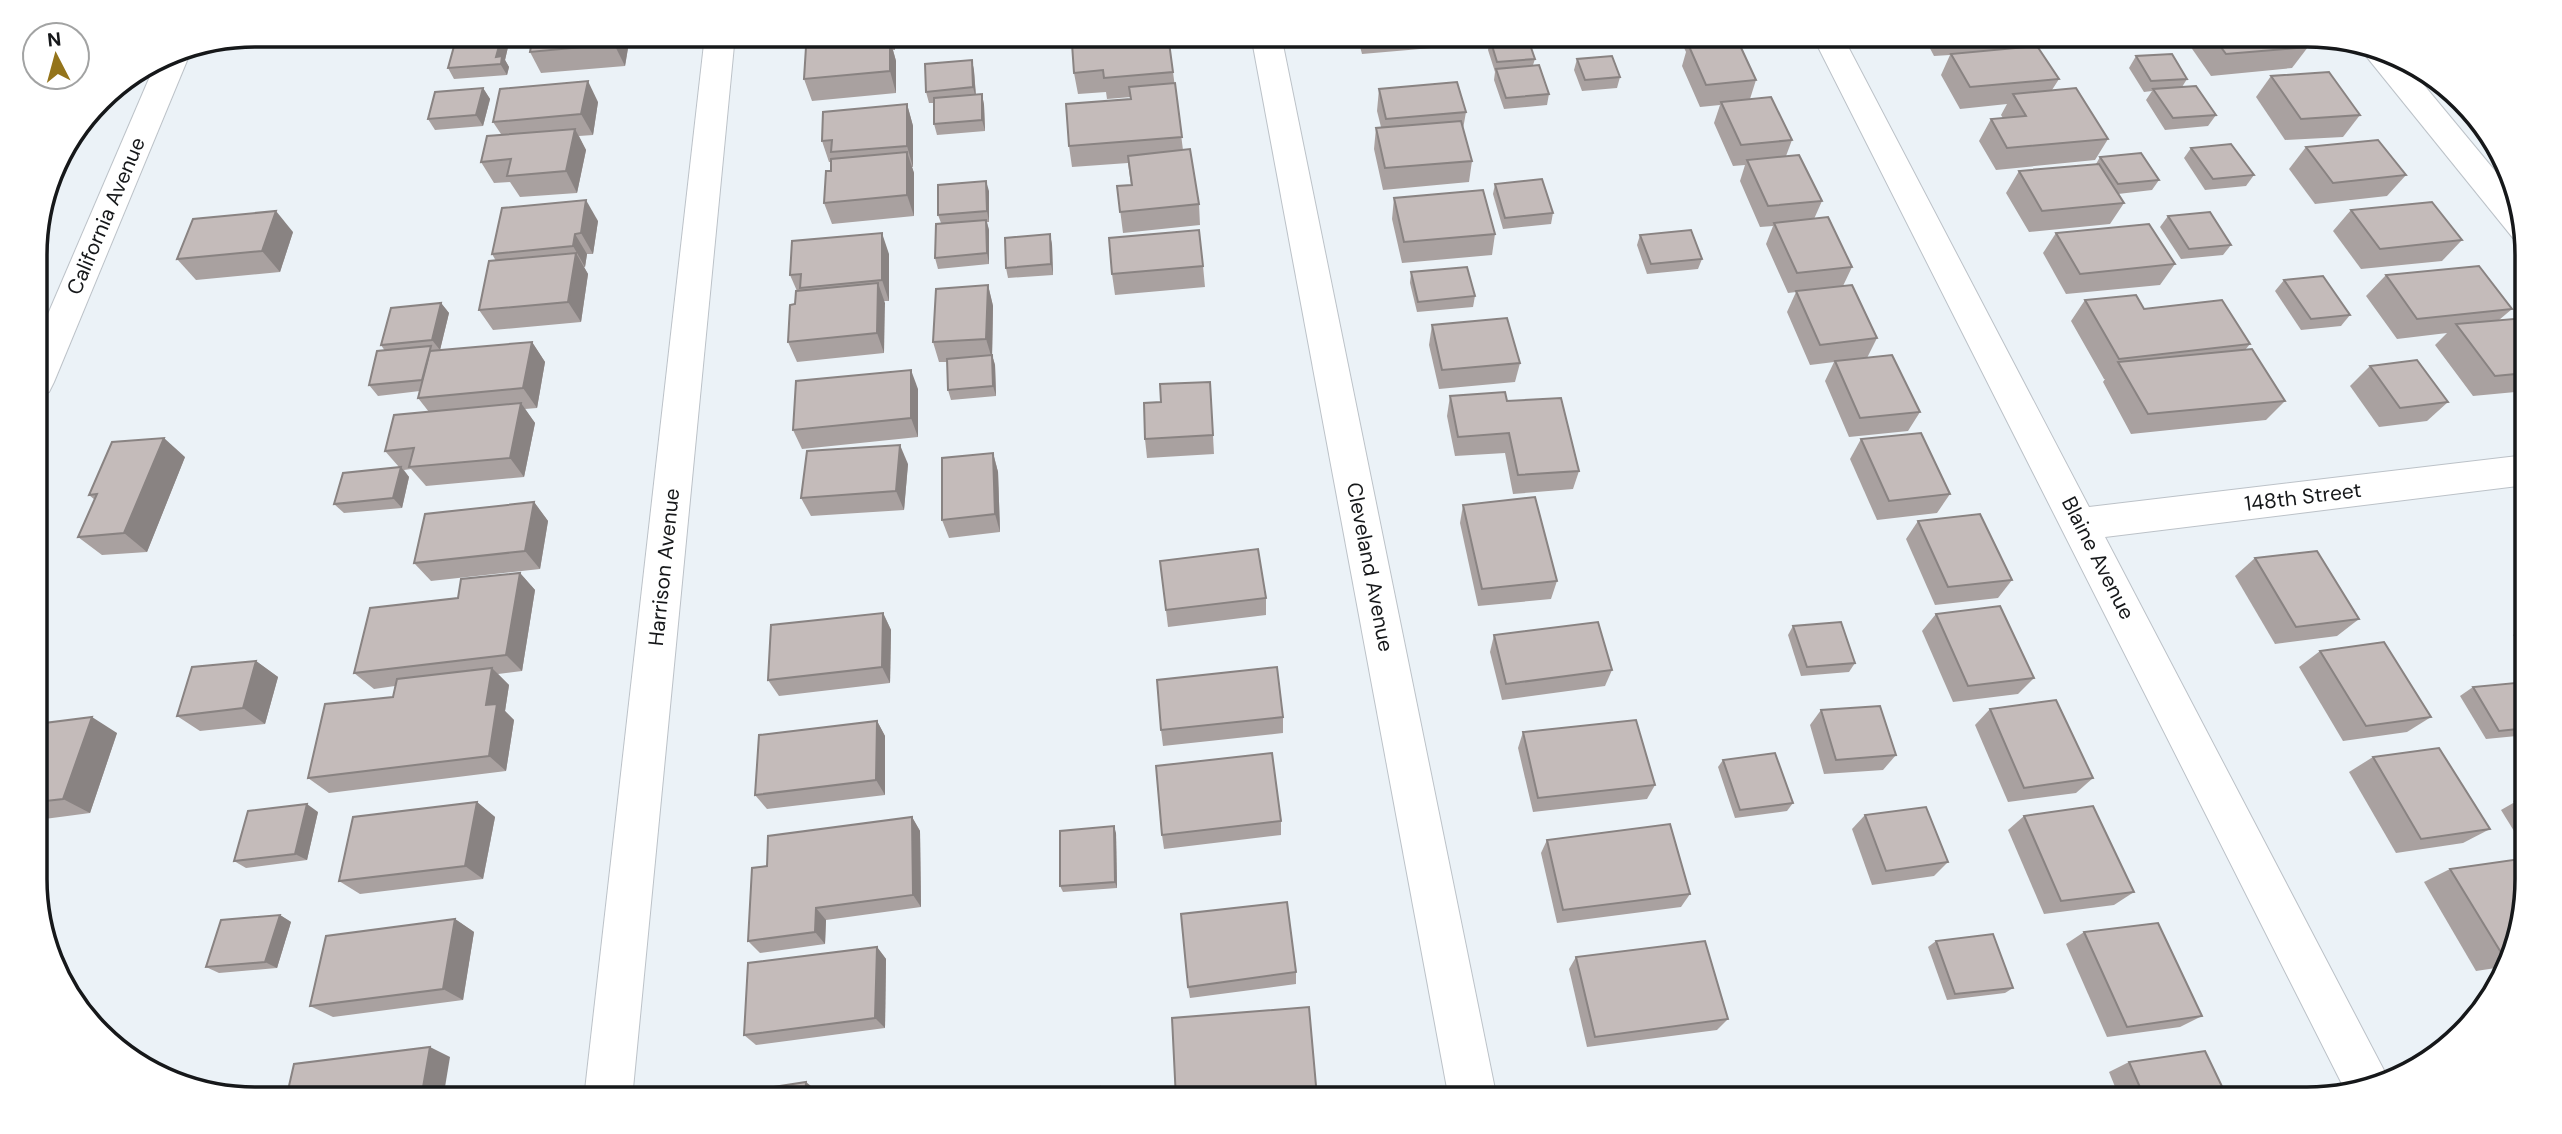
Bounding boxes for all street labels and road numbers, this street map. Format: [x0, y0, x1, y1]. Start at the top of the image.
street label: California Avenue [60, 133, 152, 299]
street label: 148th Street [2243, 476, 2363, 518]
street label: Cleveland Avenue [1340, 480, 1400, 654]
street label: Harrison Avenue [642, 487, 686, 647]
street label: Blaine Avenue [2055, 492, 2141, 624]

